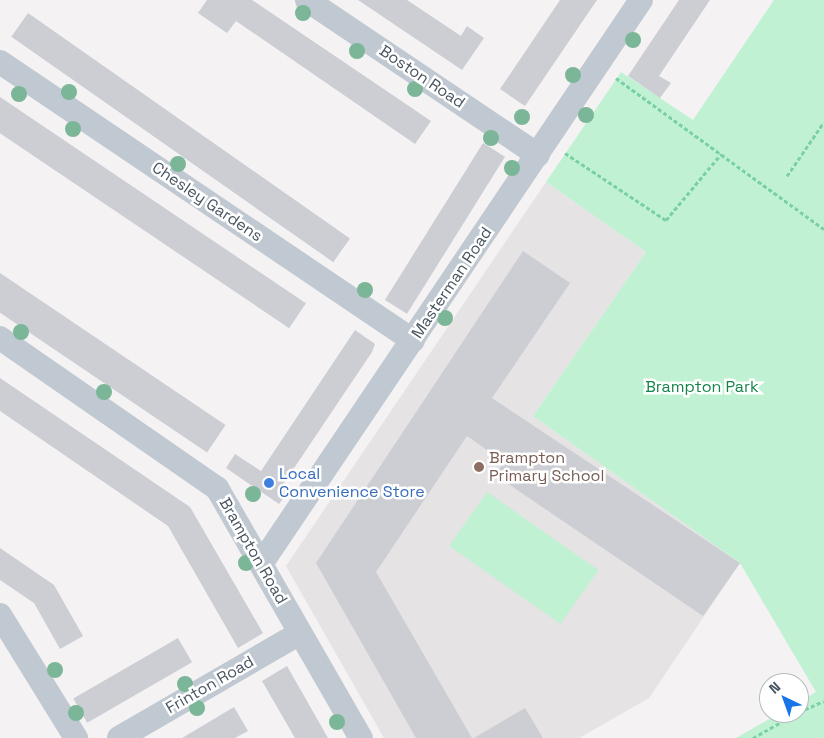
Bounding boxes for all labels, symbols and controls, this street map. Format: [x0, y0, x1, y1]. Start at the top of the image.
street label: Boston Road [376, 41, 468, 113]
street label: Chesley Gardens [148, 158, 266, 246]
street label: Masterman Road [408, 224, 496, 342]
park label: Brampton Park [645, 377, 759, 397]
place label: Brampton Primary School [489, 448, 604, 486]
marker: Brampton Primary School [473, 461, 485, 473]
place label: Local Convenience Store [279, 464, 425, 502]
marker: Local Convenience Store [263, 477, 275, 489]
street label: Brampton Road [215, 494, 291, 608]
street label: Frinton Road [163, 652, 257, 718]
north arrow [759, 673, 809, 723]
text: N [765, 678, 784, 697]

